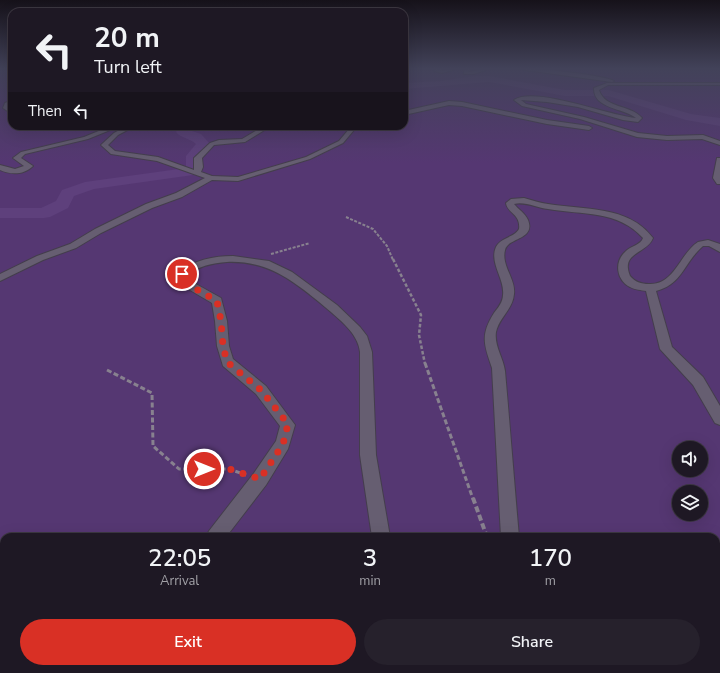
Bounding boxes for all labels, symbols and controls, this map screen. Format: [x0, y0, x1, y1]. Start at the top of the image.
text: 20 m [94, 19, 160, 57]
icon: left [28, 24, 80, 76]
text: Turn left [94, 55, 162, 79]
icon: left [70, 100, 92, 122]
text: Then [28, 101, 62, 121]
pin [165, 257, 199, 291]
icon: arrive [171, 263, 193, 285]
map controls [672, 441, 708, 521]
button: sound [672, 441, 708, 477]
position arrow [183, 448, 225, 490]
button: layers [672, 485, 708, 521]
text: 22:05 [148, 542, 211, 574]
text: 3 [363, 542, 377, 574]
text: 170 [529, 542, 572, 574]
text: Arrival [160, 572, 199, 590]
text: min [359, 572, 381, 590]
text: m [545, 572, 556, 590]
button: Exit [20, 619, 356, 665]
button: Share [364, 619, 700, 665]

